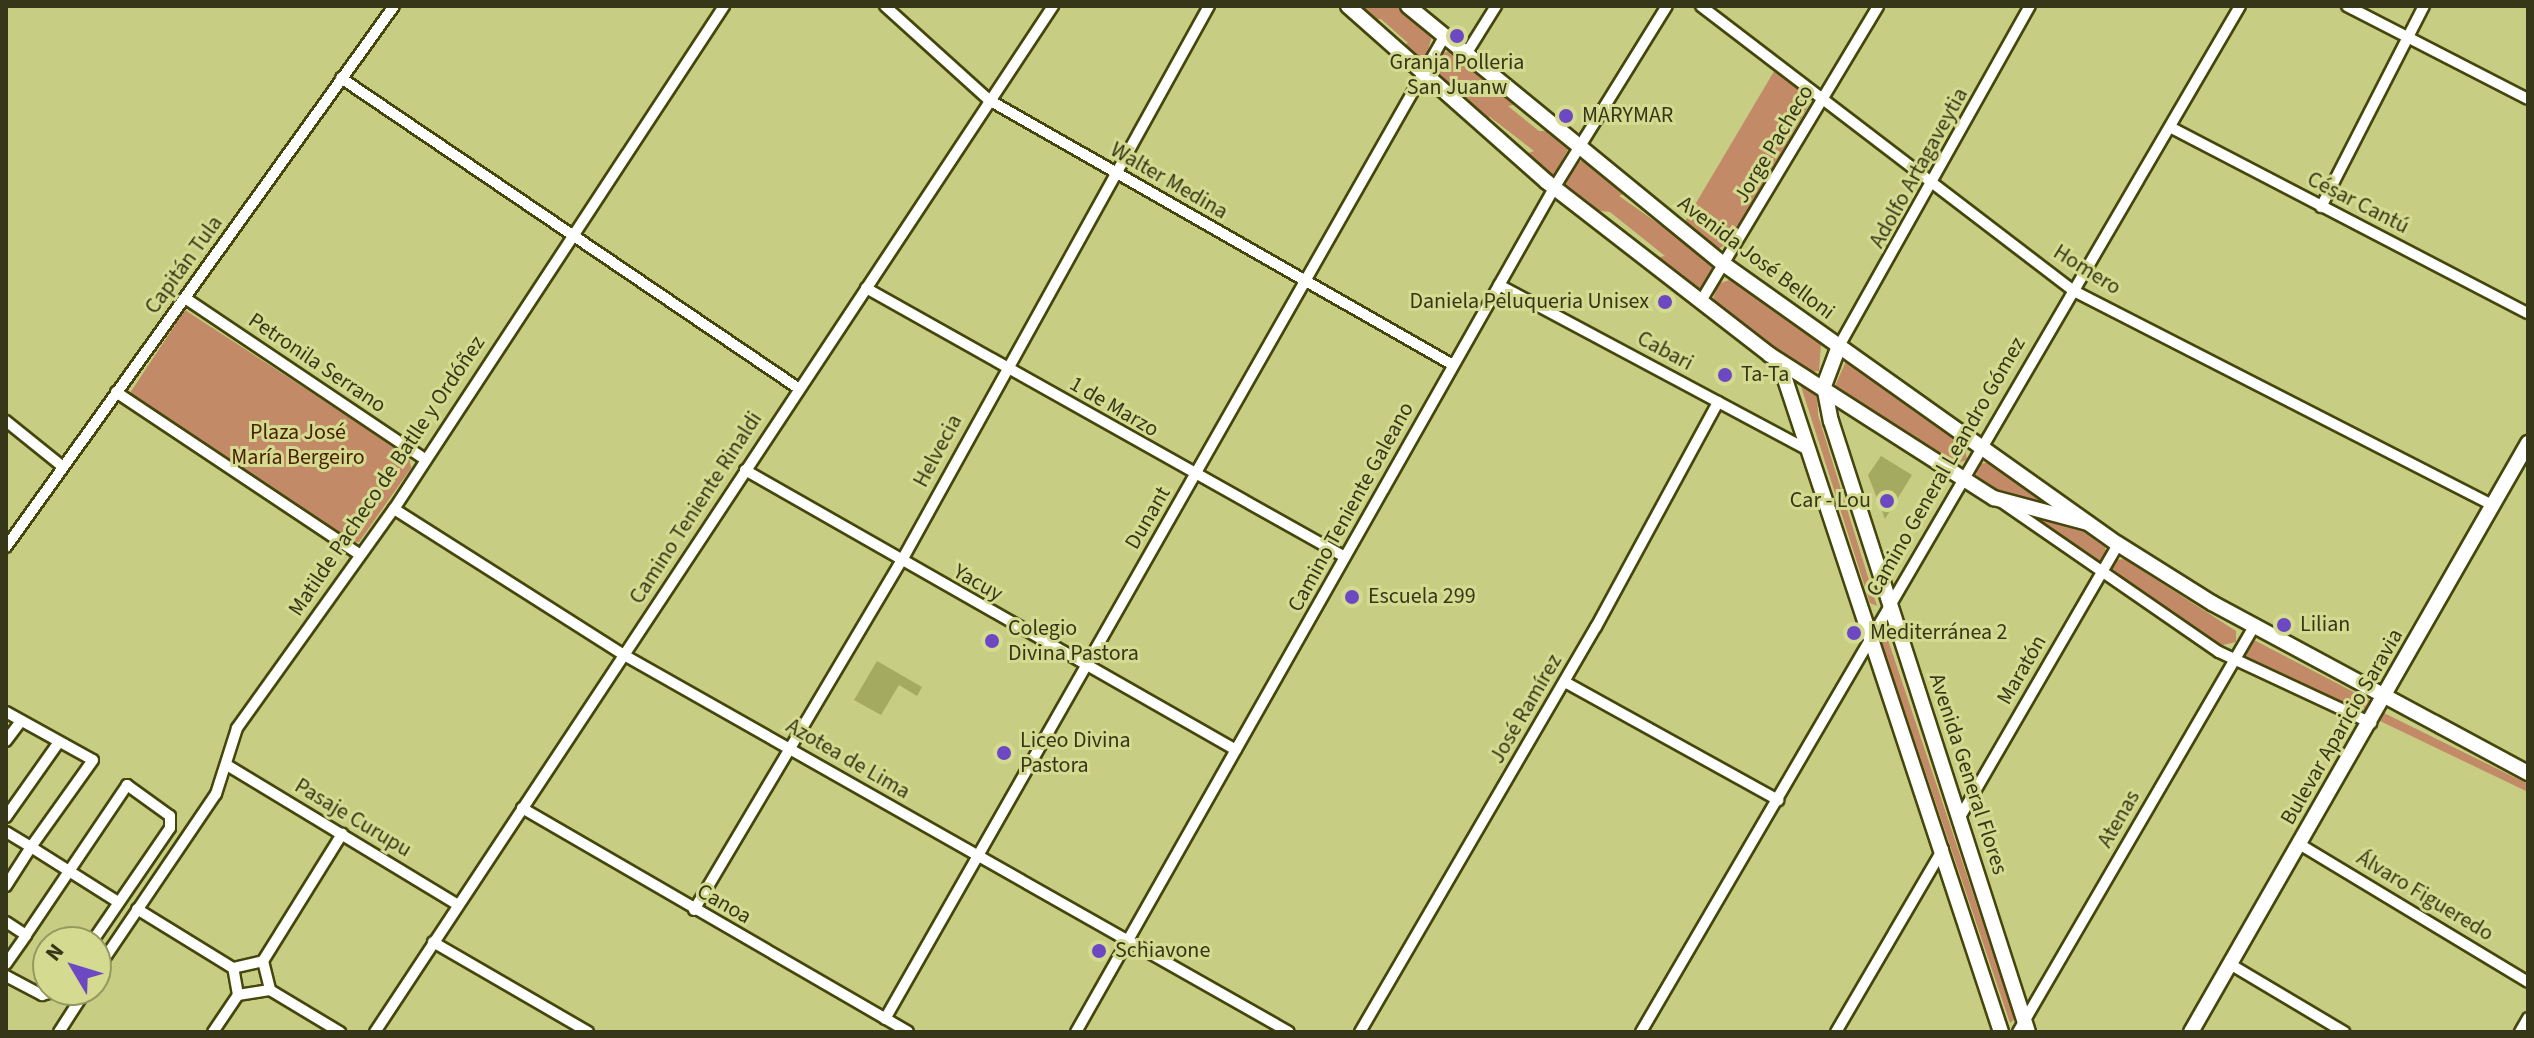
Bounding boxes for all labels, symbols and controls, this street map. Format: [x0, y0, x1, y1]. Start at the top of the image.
marker: Granja Polleria San Juanw [1448, 27, 1466, 45]
place label: Granja Polleria San Juanw [1390, 49, 1524, 100]
street label: Jorge Pacheco [1728, 80, 1820, 208]
street label: Adolfo Artagaveytia [1864, 83, 1974, 253]
place label: MARYMAR [1582, 103, 1673, 129]
marker: MARYMAR [1557, 107, 1575, 125]
street label: Walter Medina [1106, 137, 1232, 225]
street label: César Cantú [2303, 166, 2413, 240]
street label: Avenida José Belloni [1672, 190, 1840, 326]
street label: Capitán Tula [139, 211, 229, 319]
street label: Homero [2048, 239, 2126, 301]
place label: Daniela Peluqueria Unisex [1409, 289, 1649, 315]
marker: Daniela Peluqueria Unisex [1656, 293, 1674, 311]
street label: Petronila Serrano [243, 307, 391, 419]
street label: Cabari [1632, 325, 1698, 377]
street label: Matilde Pacheco de Batlle y Ordóñez [283, 331, 491, 621]
street label: Camino General Leandro Gómez [1861, 332, 2031, 602]
place label: Ta-Ta [1741, 362, 1789, 388]
marker: Ta-Ta [1716, 366, 1734, 384]
street label: 1 de Marzo [1065, 371, 1163, 443]
street label: Camino Teniente Galeano [1282, 398, 1420, 616]
street label: Camino Teniente Rinaldi [624, 407, 768, 609]
street label: Helvecia [908, 410, 968, 492]
park label: Plaza José María Bergeiro [231, 419, 365, 470]
street label: Dunant [1120, 482, 1176, 554]
place label: Car - Lou [1790, 488, 1871, 514]
marker: Car - Lou [1878, 492, 1896, 510]
street label: Yacuy [949, 559, 1007, 607]
place label: Escuela 299 [1368, 584, 1476, 610]
marker: Escuela 299 [1343, 588, 1361, 606]
place label: Lilian [2300, 612, 2350, 638]
place label: Colegio Divina Pastora [1008, 615, 1139, 666]
marker: Lilian [2275, 616, 2293, 634]
place label: Mediterránea 2 [1870, 620, 2007, 646]
marker: Mediterránea 2 [1845, 624, 1863, 642]
street label: Bulevar Aparicio Saravia [2275, 624, 2409, 830]
street label: Maratón [1992, 630, 2052, 710]
marker: Colegio Divina Pastora [983, 632, 1001, 650]
street label: José Ramírez [1484, 650, 1568, 768]
street label: Avenida General Flores [1923, 670, 2013, 878]
street label: Azotea de Lima [781, 713, 915, 805]
place label: Liceo Divina Pastora [1020, 727, 1131, 778]
marker: Liceo Divina Pastora [995, 744, 1013, 762]
street label: Pasaje Curupu [290, 773, 416, 863]
street label: Atenas [2092, 786, 2146, 852]
street label: Álvaro Figueredo [2352, 845, 2498, 947]
street label: Canoa [692, 878, 756, 930]
north arrow [32, 926, 112, 1006]
text: N [38, 937, 72, 968]
place label: Schiavone [1115, 938, 1210, 964]
marker: Schiavone [1090, 942, 1108, 960]

